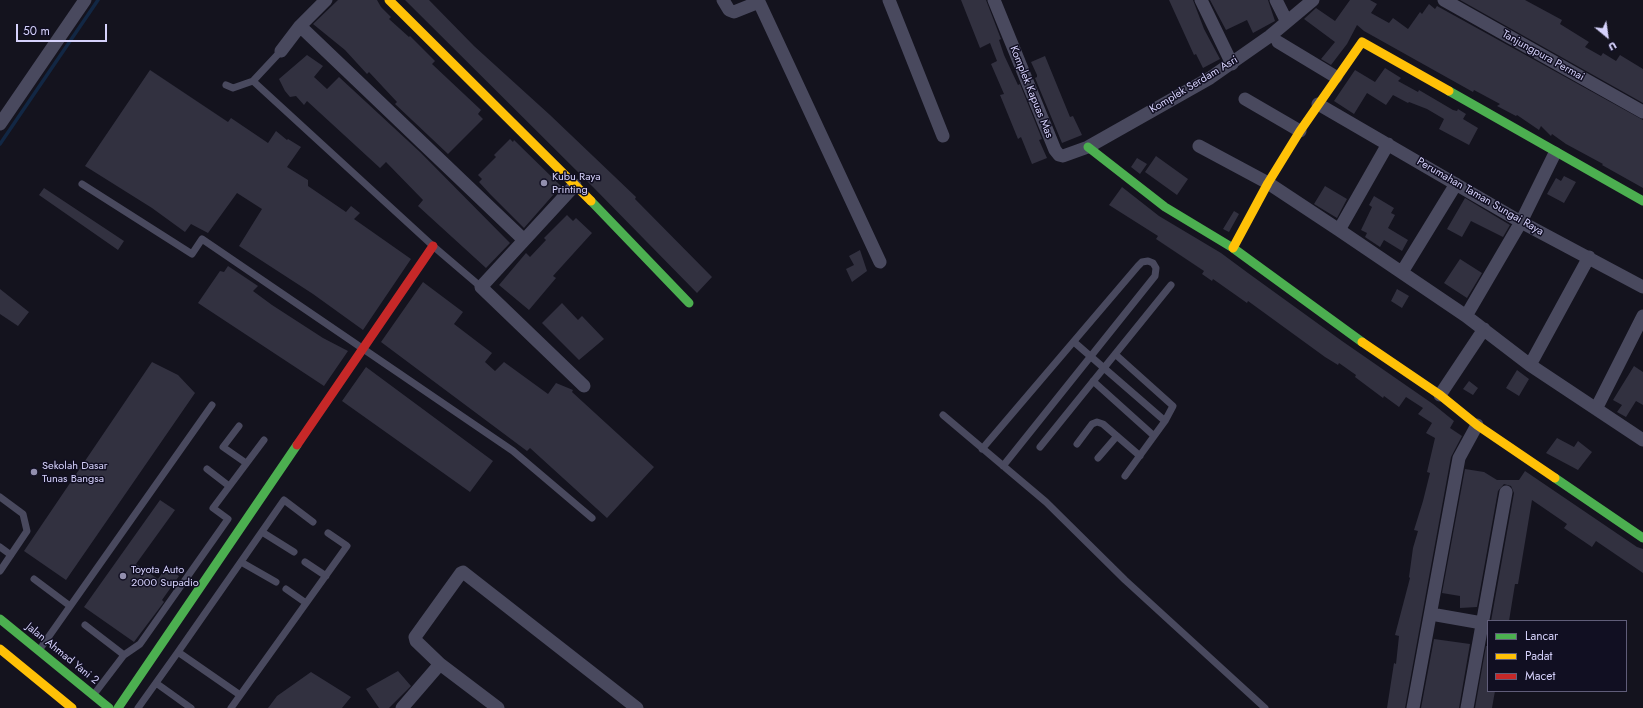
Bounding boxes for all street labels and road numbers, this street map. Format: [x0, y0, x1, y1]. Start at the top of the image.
street label: Tanjungpura Permai [1500, 28, 1586, 84]
street label: Komplek Kapuas Mas [1006, 44, 1056, 140]
street label: Komplek Serdam Asri [1148, 54, 1240, 116]
street label: Perumahan Taman Sungai Raya [1414, 155, 1546, 239]
street label: Jalan Ahmad Yani 2 [23, 621, 101, 687]

